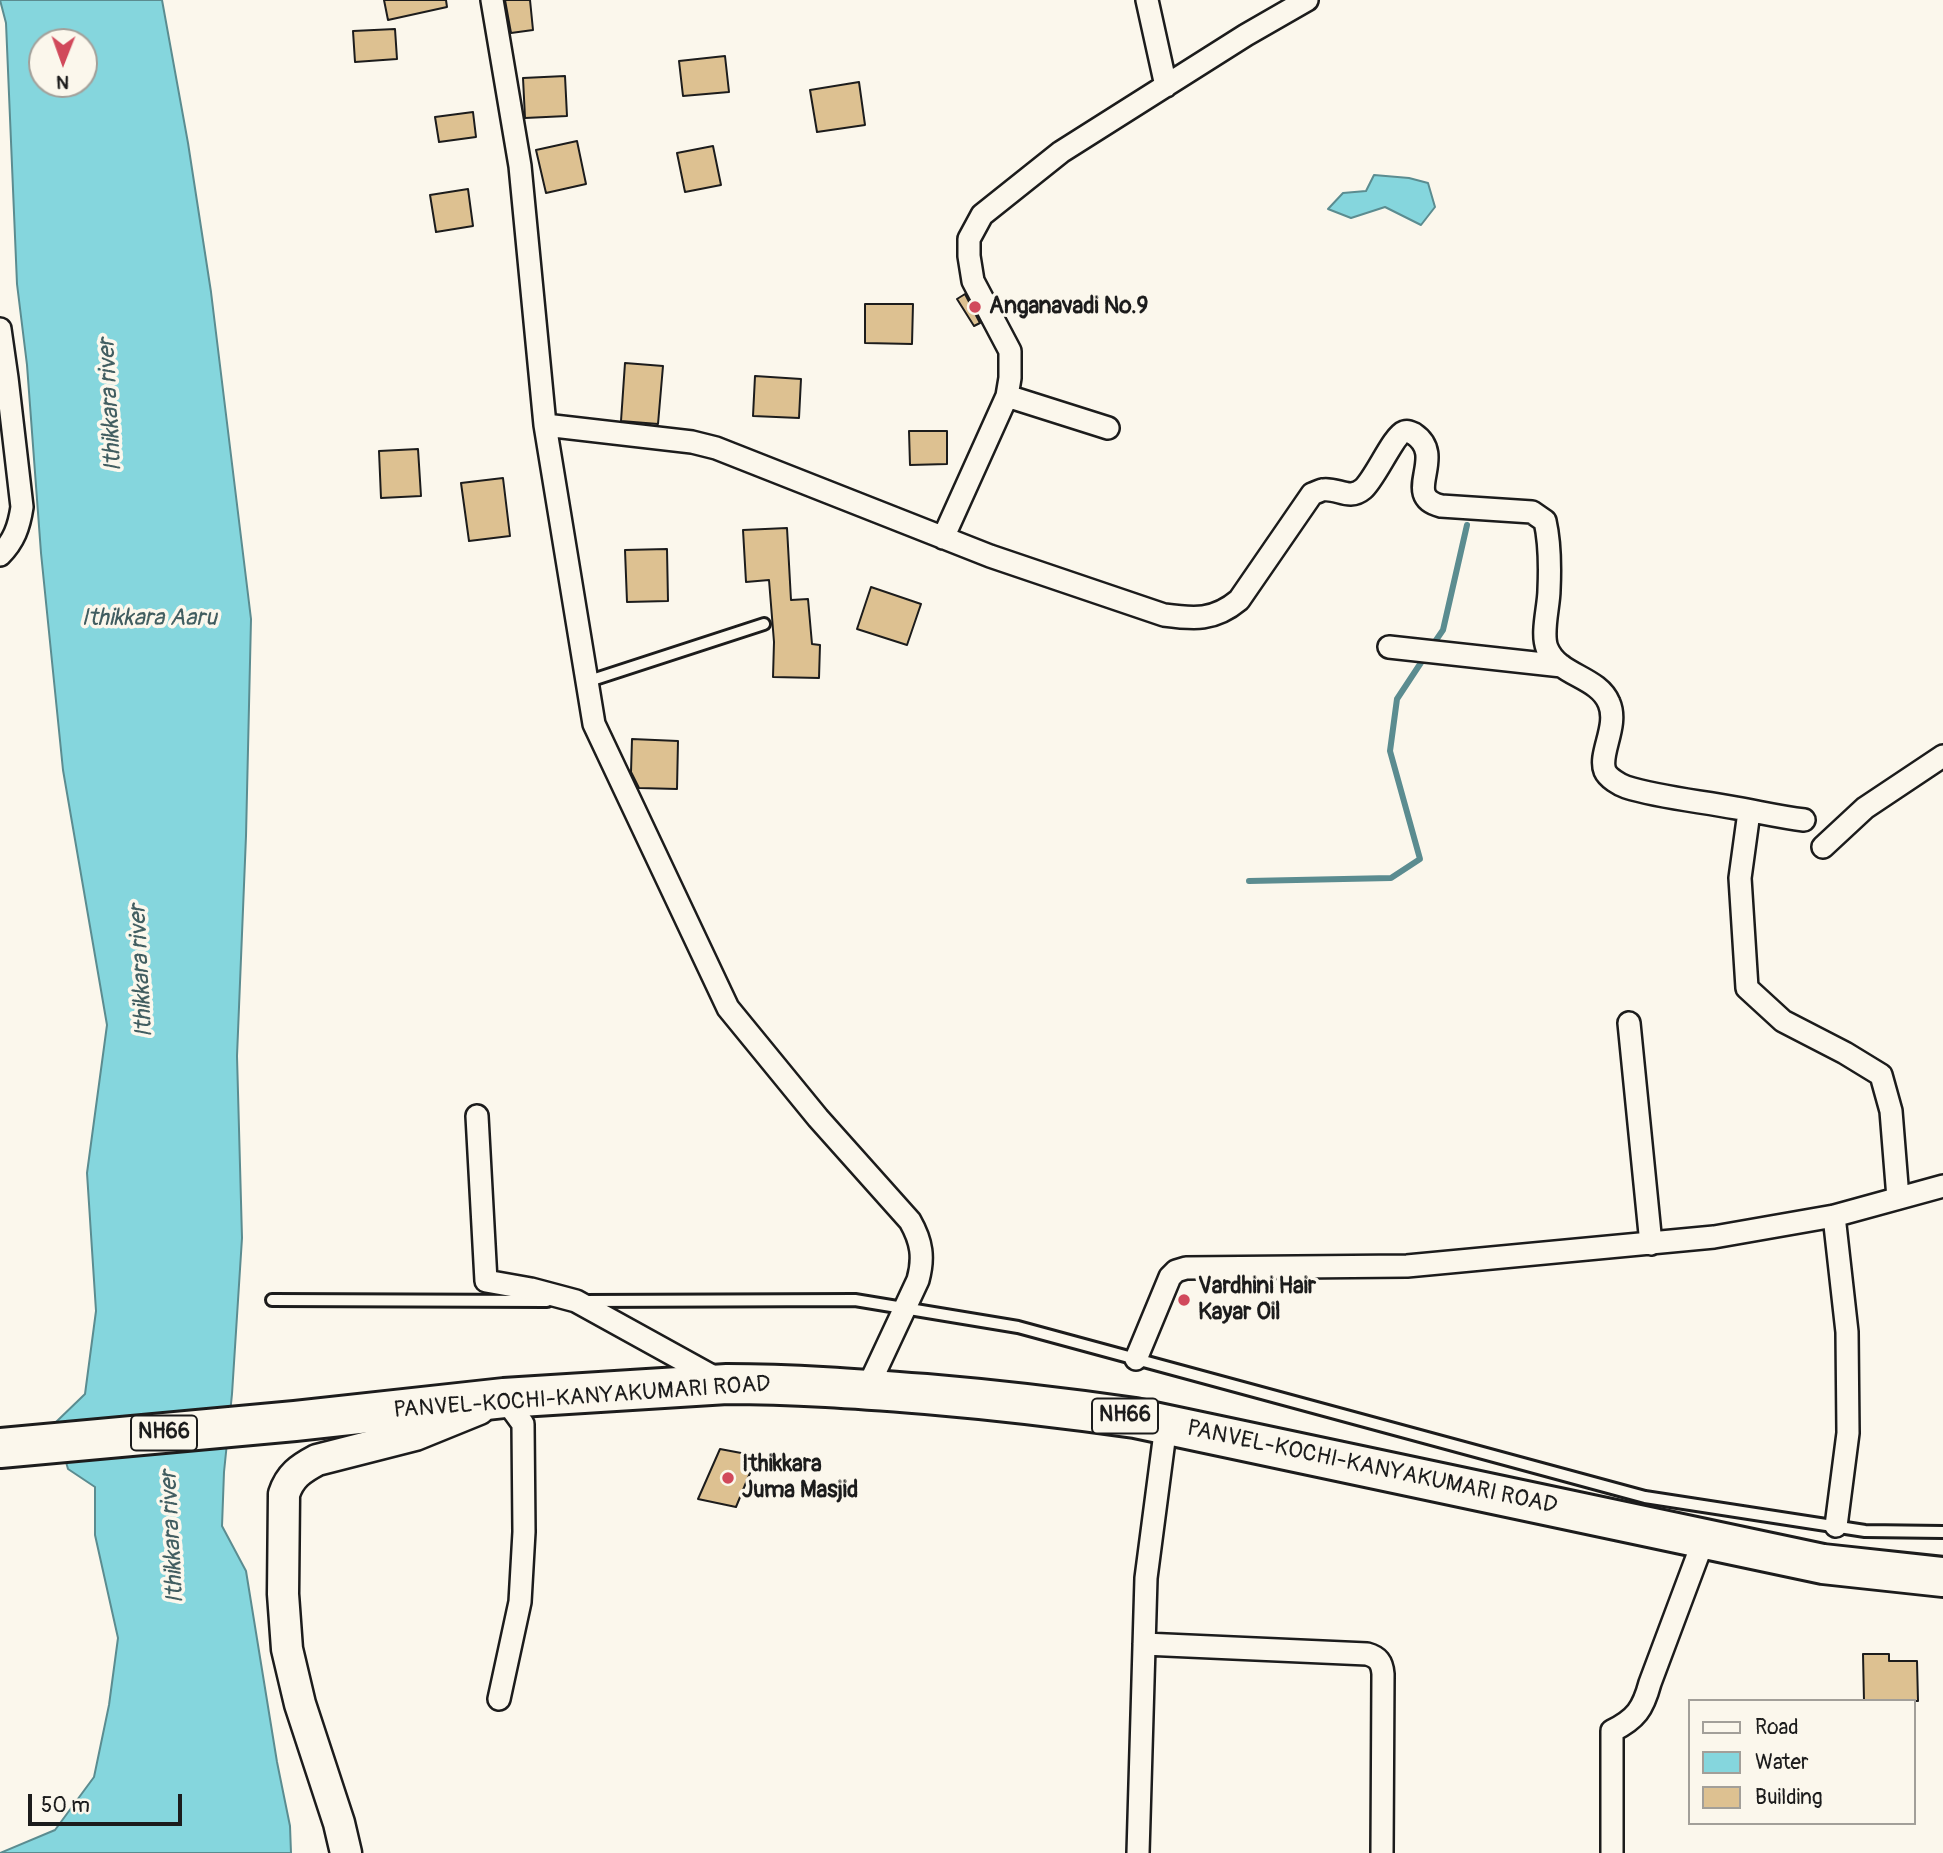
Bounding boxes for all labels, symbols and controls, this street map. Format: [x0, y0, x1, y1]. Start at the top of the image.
north arrow [28, 28, 98, 98]
text: N [56, 70, 69, 94]
place label: Anganavadi No.9 [989, 293, 1148, 321]
marker: Anganavadi No.9 [967, 299, 983, 315]
water label: Ithikkara river [93, 338, 129, 472]
water label: Ithikkara Aaru [81, 605, 217, 633]
water label: Ithikkara river [124, 904, 160, 1038]
place label: Vardhini Hair Kayar Oil [1198, 1273, 1316, 1327]
marker: Vardhini Hair Kayar Oil [1176, 1292, 1192, 1308]
street label: PANVEL-KOCHI-KANYAKUMARI ROAD [393, 1371, 771, 1425]
road number: NH66 [1092, 1398, 1158, 1434]
street label: PANVEL-KOCHI-KANYAKUMARI ROAD [1184, 1415, 1560, 1521]
road number: NH66 [131, 1416, 197, 1450]
place label: Ithikkara Juma Masjid [742, 1451, 858, 1505]
water label: Ithikkara river [155, 1470, 191, 1604]
marker: Ithikkara Juma Masjid [720, 1470, 736, 1486]
legend [1688, 1699, 1915, 1825]
text: Road [1755, 1714, 1799, 1741]
text: Water [1755, 1749, 1808, 1776]
scale bar [32, 1780, 186, 1824]
text: Building [1755, 1784, 1822, 1811]
text: 50 m [41, 1792, 90, 1819]

